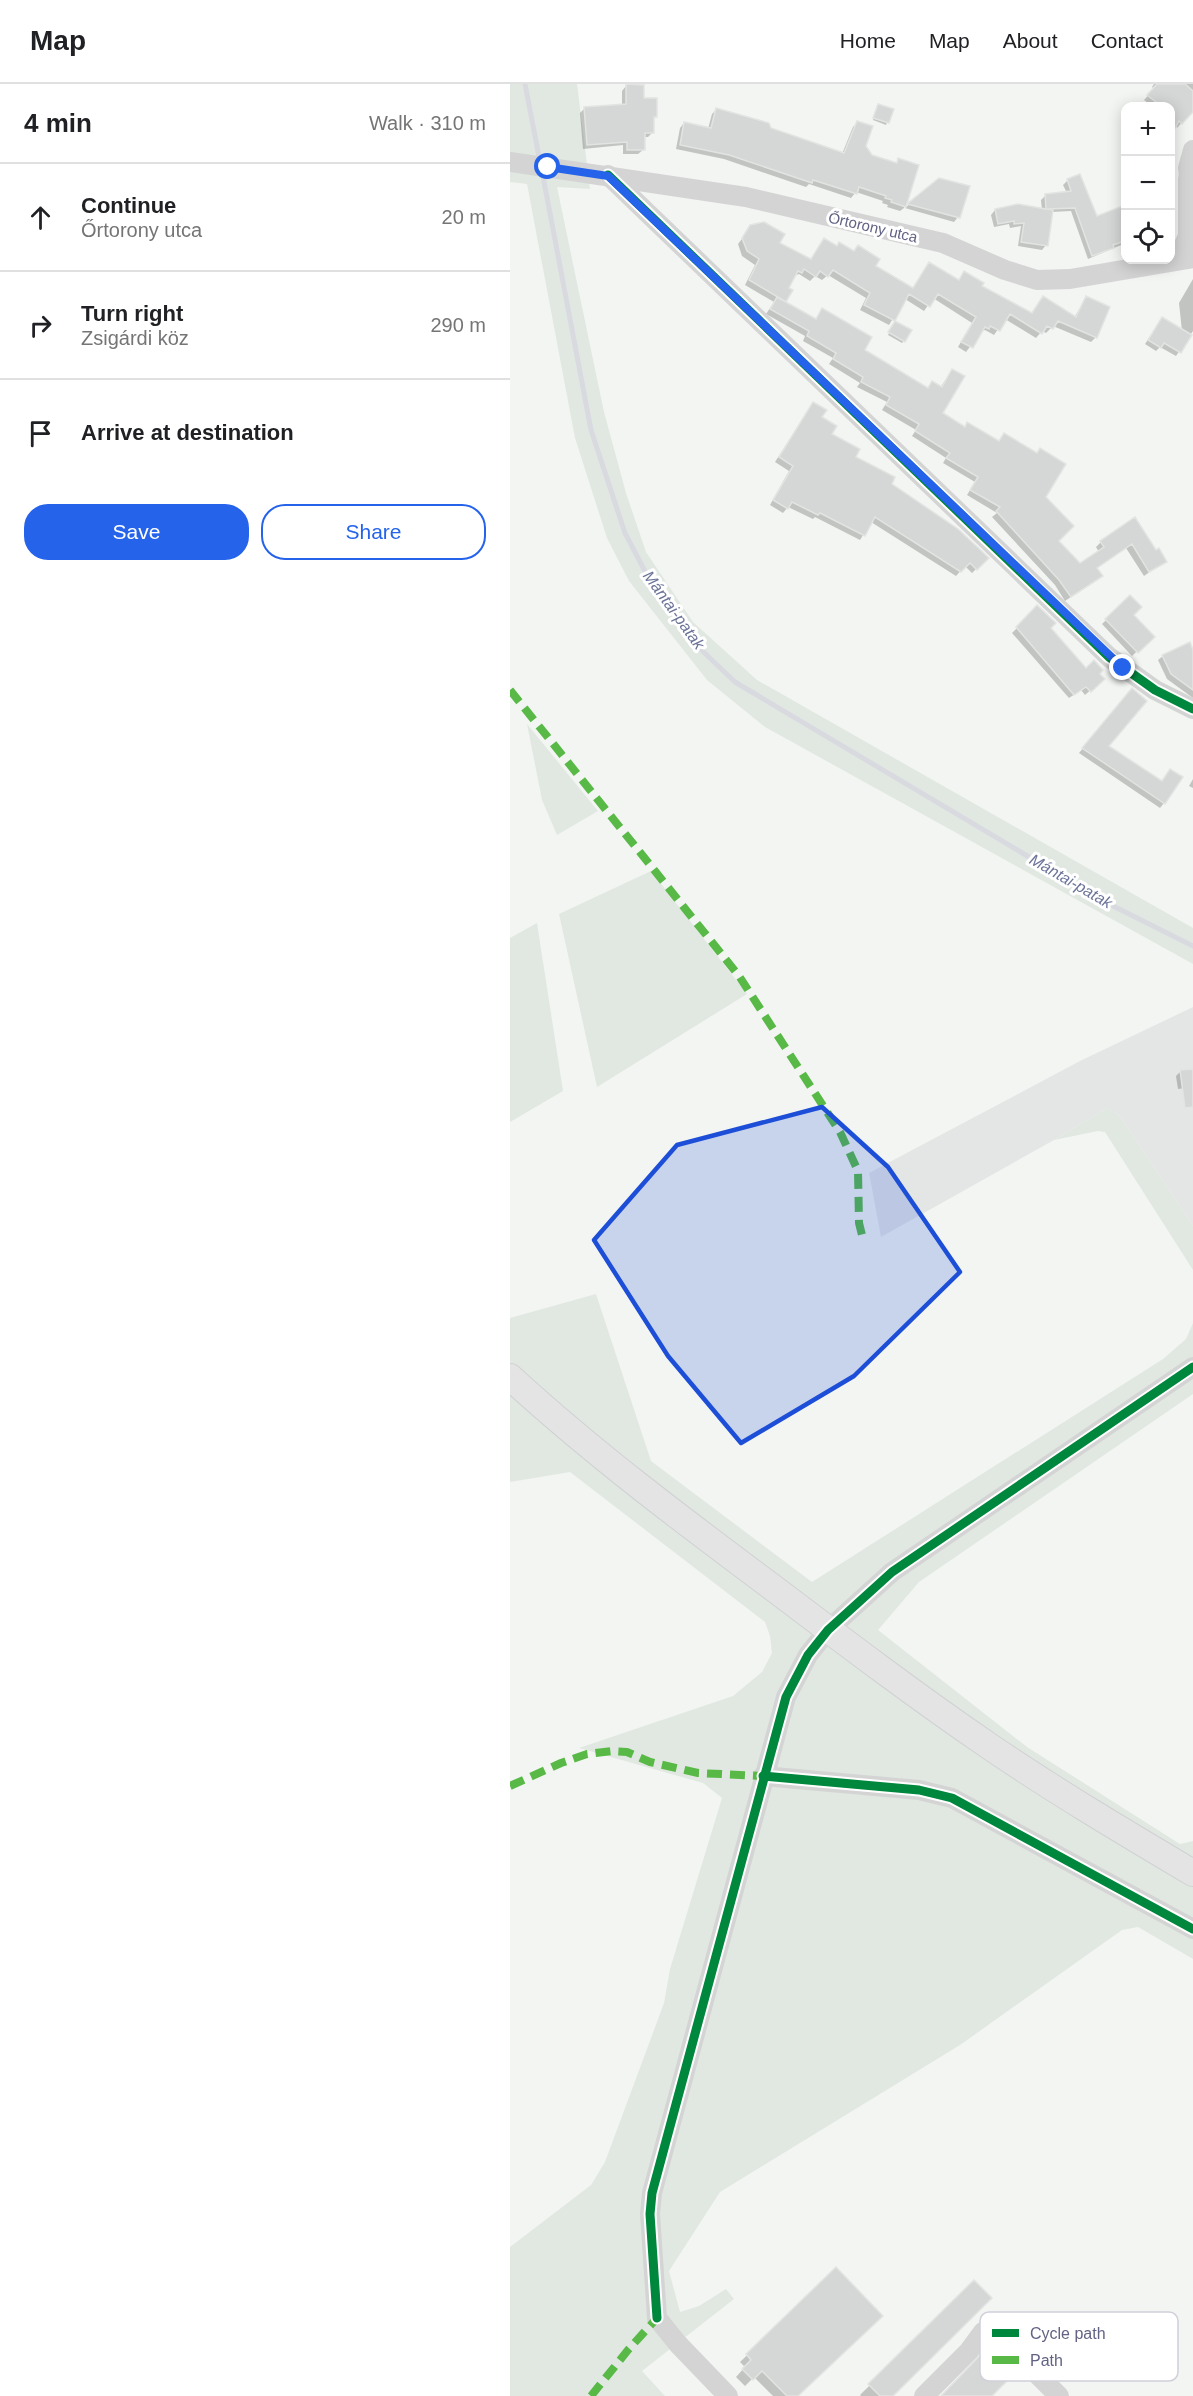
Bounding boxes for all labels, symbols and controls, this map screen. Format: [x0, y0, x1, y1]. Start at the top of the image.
text: Map [30, 25, 86, 56]
text: Home [840, 29, 896, 52]
text: Map [929, 29, 970, 52]
text: About [1003, 29, 1058, 52]
text: Contact [1091, 29, 1163, 52]
map controls [1121, 102, 1175, 264]
button: + [1121, 102, 1175, 156]
text: 4 min [24, 108, 92, 138]
text: Walk · 310 m [369, 112, 486, 134]
route start [534, 153, 560, 179]
button: − [1121, 156, 1175, 210]
text: Continue [81, 193, 176, 218]
icon: ahead [24, 201, 57, 234]
text: 20 m [442, 206, 486, 228]
street label: Őrtorony utca [827, 208, 920, 246]
button: locate [1121, 210, 1175, 264]
text: Őrtorony utca [81, 219, 202, 241]
text: Turn right [81, 301, 183, 326]
icon: right [24, 309, 57, 342]
text: 290 m [430, 314, 486, 336]
text: Zsigárdi köz [81, 327, 189, 349]
icon: arrive [24, 417, 57, 450]
text: Arrive at destination [81, 420, 294, 445]
button: Save [24, 504, 249, 560]
button: Share [261, 504, 486, 560]
water label: Mántai-patak [640, 568, 709, 653]
route end [1109, 654, 1135, 680]
water label: Mántai-patak [1027, 851, 1116, 912]
legend [980, 2312, 1178, 2381]
text: Cycle path [1030, 2325, 1106, 2342]
text: Path [1030, 2352, 1063, 2369]

